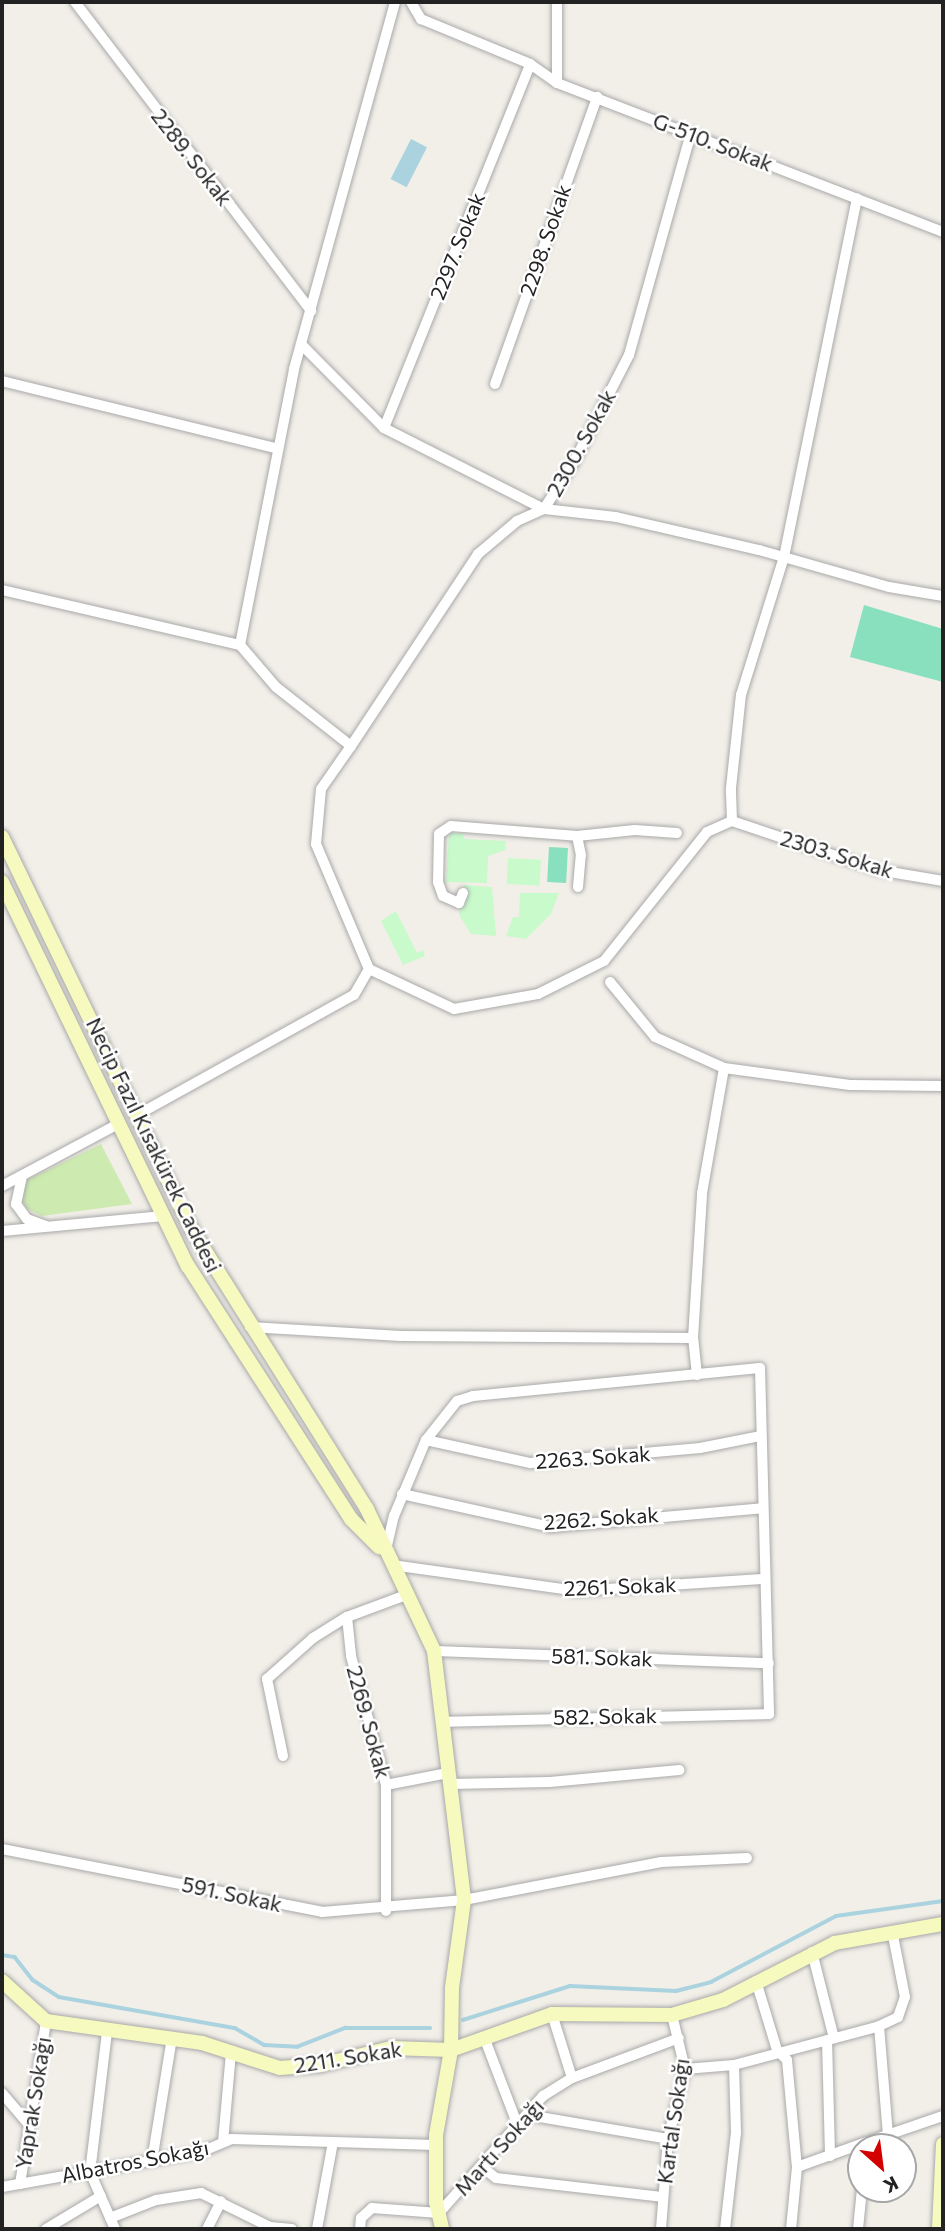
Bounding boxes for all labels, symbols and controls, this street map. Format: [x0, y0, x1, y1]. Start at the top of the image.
street label: 2289. Sokak [146, 104, 238, 210]
street label: G-510. Sokak [650, 108, 776, 176]
street label: 2298. Sokak [514, 181, 576, 299]
street label: 2297. Sokak [424, 189, 490, 303]
street label: 2300. Sokak [541, 385, 621, 501]
street label: 2303. Sokak [778, 825, 896, 883]
street label: Necip Fazıl Kısakürek Caddesi [81, 1014, 227, 1276]
street label: 2263. Sokak [535, 1440, 651, 1474]
street label: 2262. Sokak [543, 1501, 659, 1535]
street label: 2261. Sokak [563, 1571, 677, 1601]
street label: 581. Sokak [551, 1643, 653, 1671]
street label: 2269. Sokak [342, 1663, 396, 1781]
street label: 582. Sokak [553, 1702, 657, 1730]
street label: 591. Sokak [180, 1871, 284, 1917]
street label: Yaprak Sokağı [10, 2035, 56, 2171]
street label: 2211. Sokak [292, 2036, 404, 2078]
street label: Kartal Sokağı [652, 2057, 694, 2185]
street label: Martı Sokağı [449, 2093, 549, 2201]
north arrow [847, 2133, 917, 2203]
street label: Albatros Sokağı [59, 2134, 211, 2188]
text: K [880, 2172, 902, 2198]

